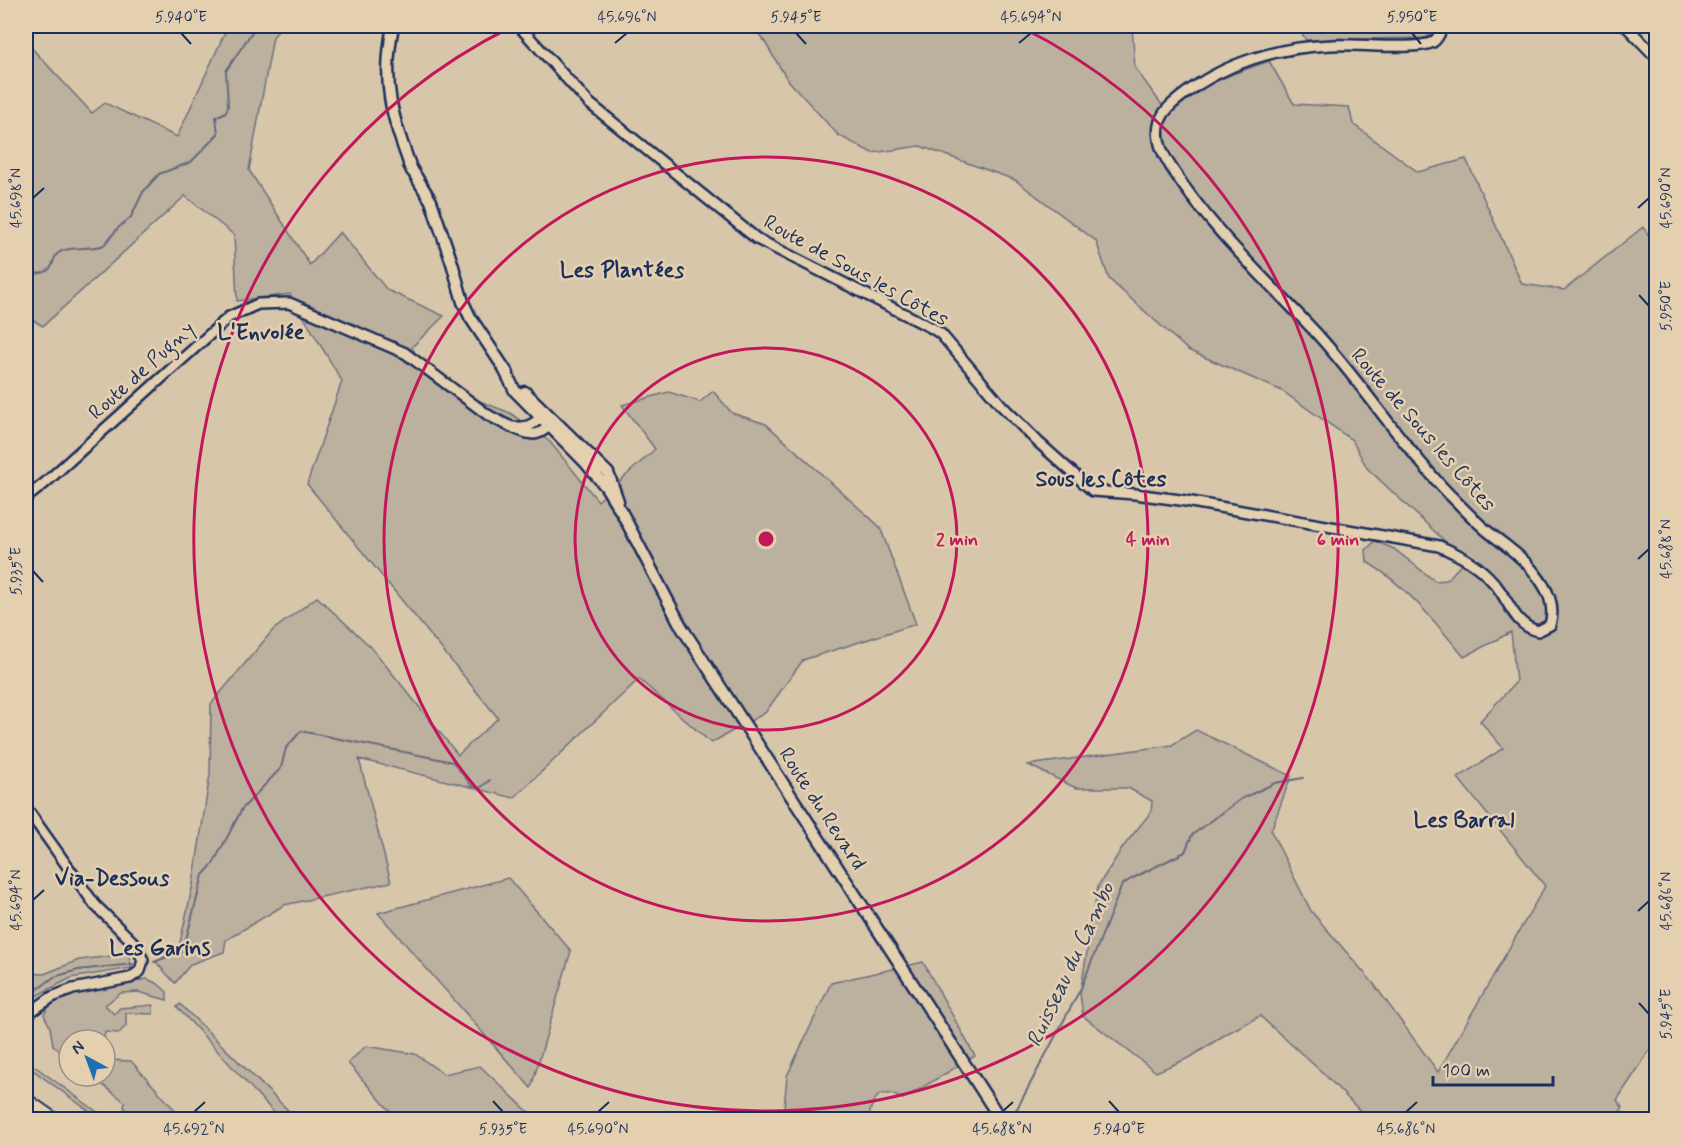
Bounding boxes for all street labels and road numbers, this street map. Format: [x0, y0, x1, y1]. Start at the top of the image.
street label: Route de Sous les Côtes [758, 208, 954, 334]
street label: Route de Pugny [83, 316, 203, 428]
street label: Route de Sous les Côtes [1344, 342, 1502, 518]
street label: Route du Revard [772, 742, 872, 876]

